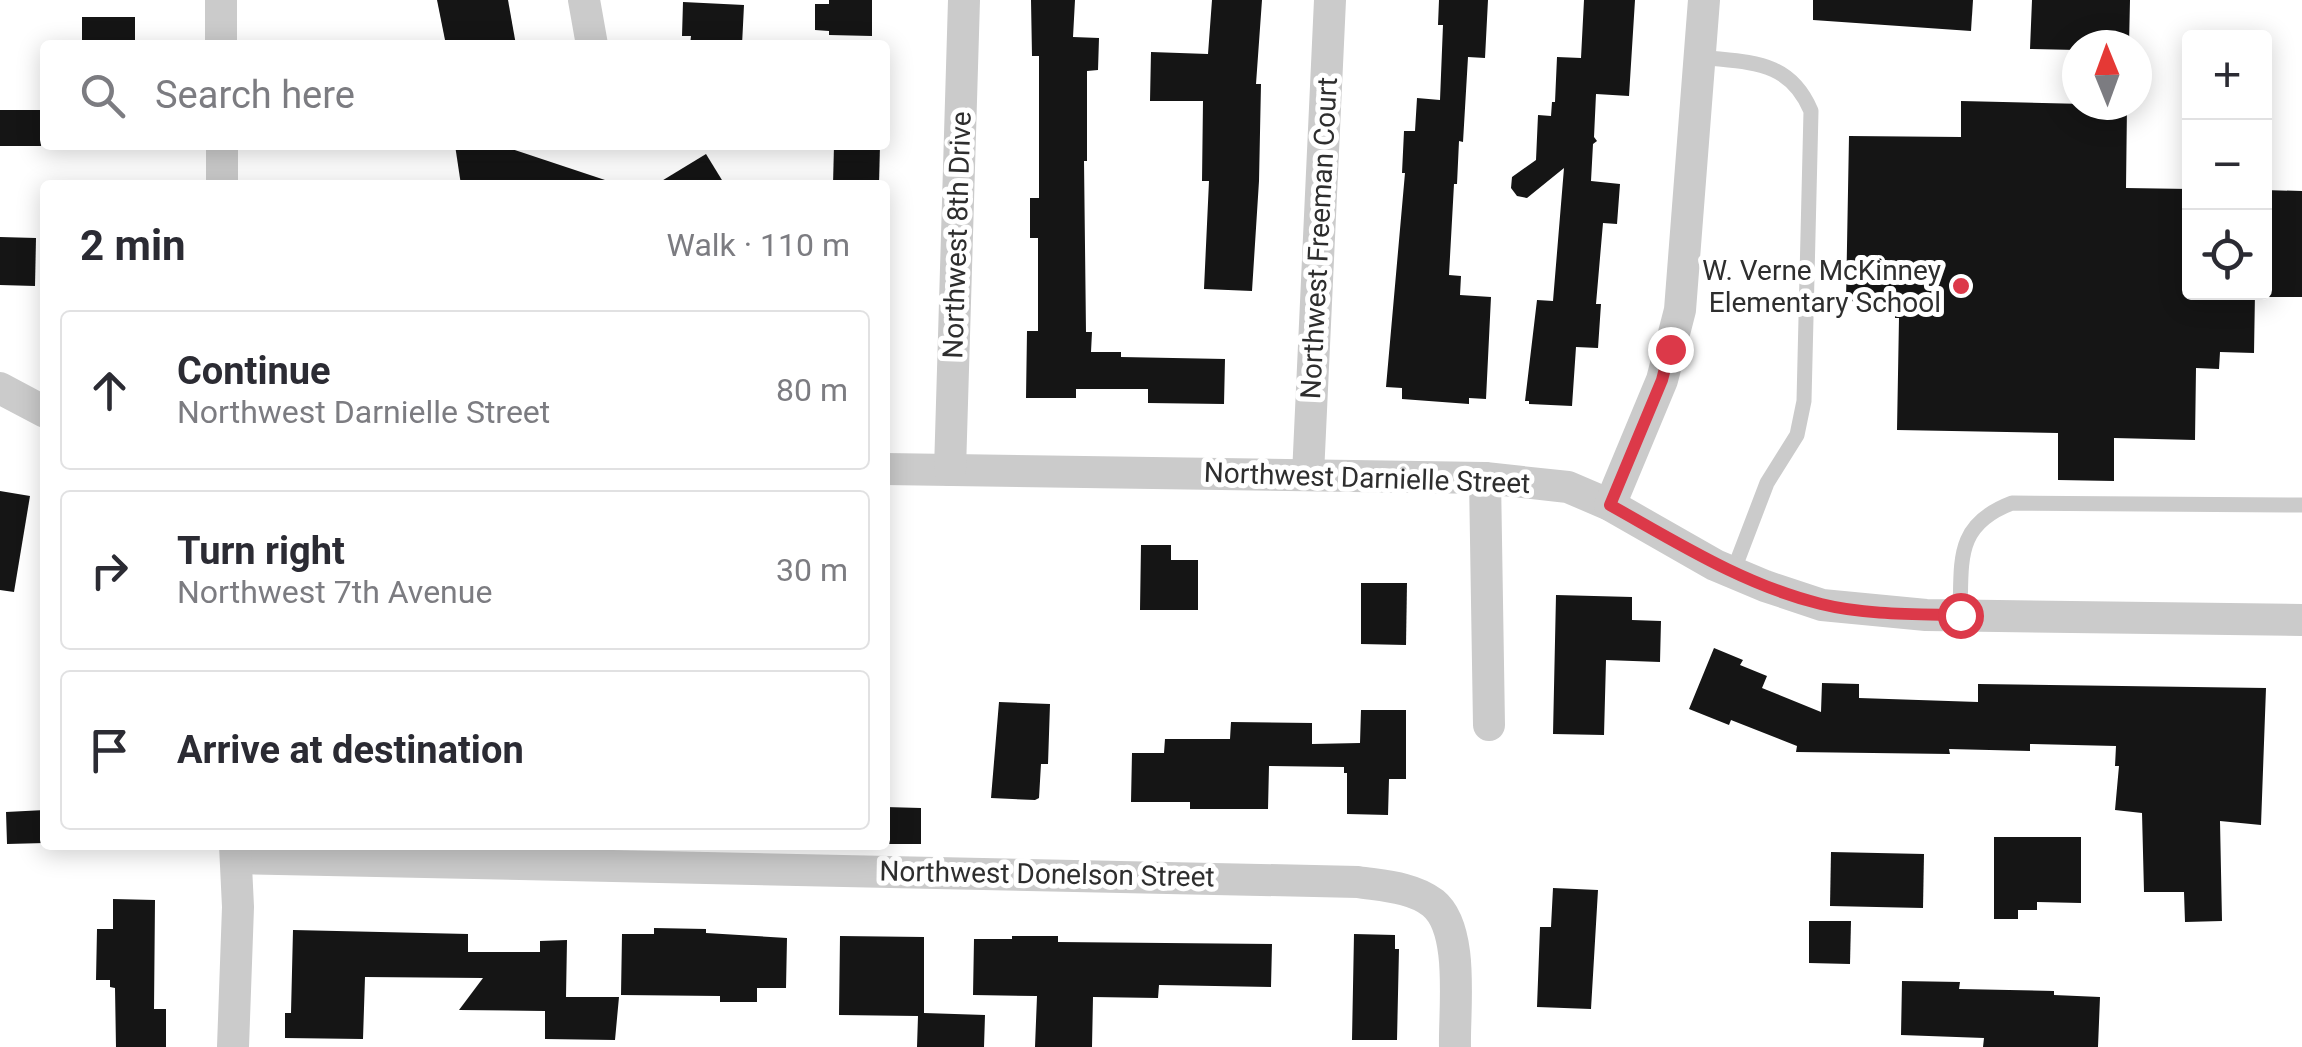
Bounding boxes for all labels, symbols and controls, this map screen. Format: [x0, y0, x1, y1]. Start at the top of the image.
north arrow [2062, 30, 2152, 120]
map controls [2182, 30, 2272, 300]
button: + [2182, 30, 2272, 120]
search box [40, 40, 890, 150]
icon: search [75, 68, 130, 123]
text: Search here [155, 73, 355, 117]
street label: Northwest Freeman Court [1294, 76, 1344, 400]
street label: Northwest 8th Drive [936, 111, 978, 359]
button: − [2182, 120, 2272, 210]
button: locate [2182, 210, 2272, 300]
text: 2 min [80, 221, 186, 270]
text: Walk · 110 m [667, 226, 850, 264]
place label: W. Verne McKinney Elementary School [1702, 254, 1941, 319]
marker: W. Verne McKinney Elementary School [1950, 275, 1972, 297]
route end [1648, 327, 1694, 373]
text: Continue [177, 349, 331, 393]
icon: ahead [82, 363, 137, 418]
text: 80 m [776, 371, 848, 409]
text: Northwest Darnielle Street [177, 393, 550, 431]
street label: Northwest Darnielle Street [1203, 456, 1531, 500]
text: Turn right [177, 529, 345, 573]
icon: right [82, 543, 137, 598]
text: 30 m [776, 551, 848, 589]
text: Northwest 7th Avenue [177, 573, 492, 611]
route start [1938, 593, 1984, 639]
icon: arrive [82, 723, 137, 778]
text: Arrive at destination [177, 728, 524, 772]
street label: Northwest Donelson Street [879, 855, 1215, 893]

